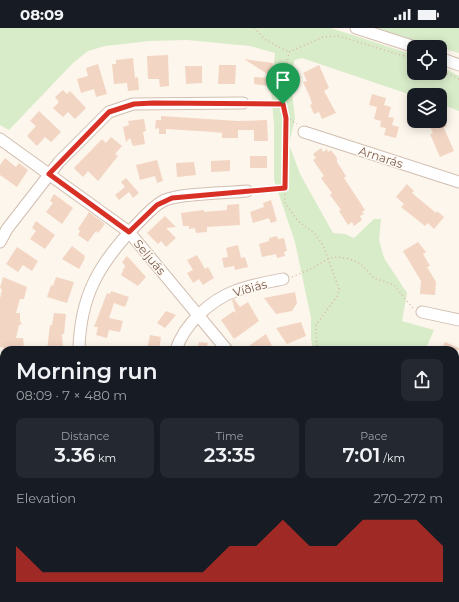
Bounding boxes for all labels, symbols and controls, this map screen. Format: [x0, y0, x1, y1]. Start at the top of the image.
text: 08:09 [20, 5, 64, 24]
map controls [407, 40, 447, 128]
button: locate [407, 40, 447, 80]
pin [266, 63, 300, 104]
icon: arrive [272, 69, 294, 91]
button: layers [407, 88, 447, 128]
street label: Arnarás [357, 143, 405, 171]
street label: Seljuás [131, 236, 169, 278]
street label: Víðiás [231, 276, 269, 300]
text: Morning run [16, 358, 157, 385]
button: share [401, 359, 443, 401]
text: 08:09 · 7 × 480 m [16, 387, 127, 403]
text: Distance [61, 429, 109, 443]
text: Time [216, 429, 243, 443]
text: Pace [360, 429, 387, 443]
text: 3.36 [54, 443, 95, 467]
text: 23:35 [204, 443, 255, 467]
text: 7:01 [343, 443, 380, 467]
text: km [95, 451, 116, 465]
text: /km [380, 451, 405, 465]
text: Elevation [16, 490, 76, 506]
text: 270–272 m [374, 490, 443, 506]

